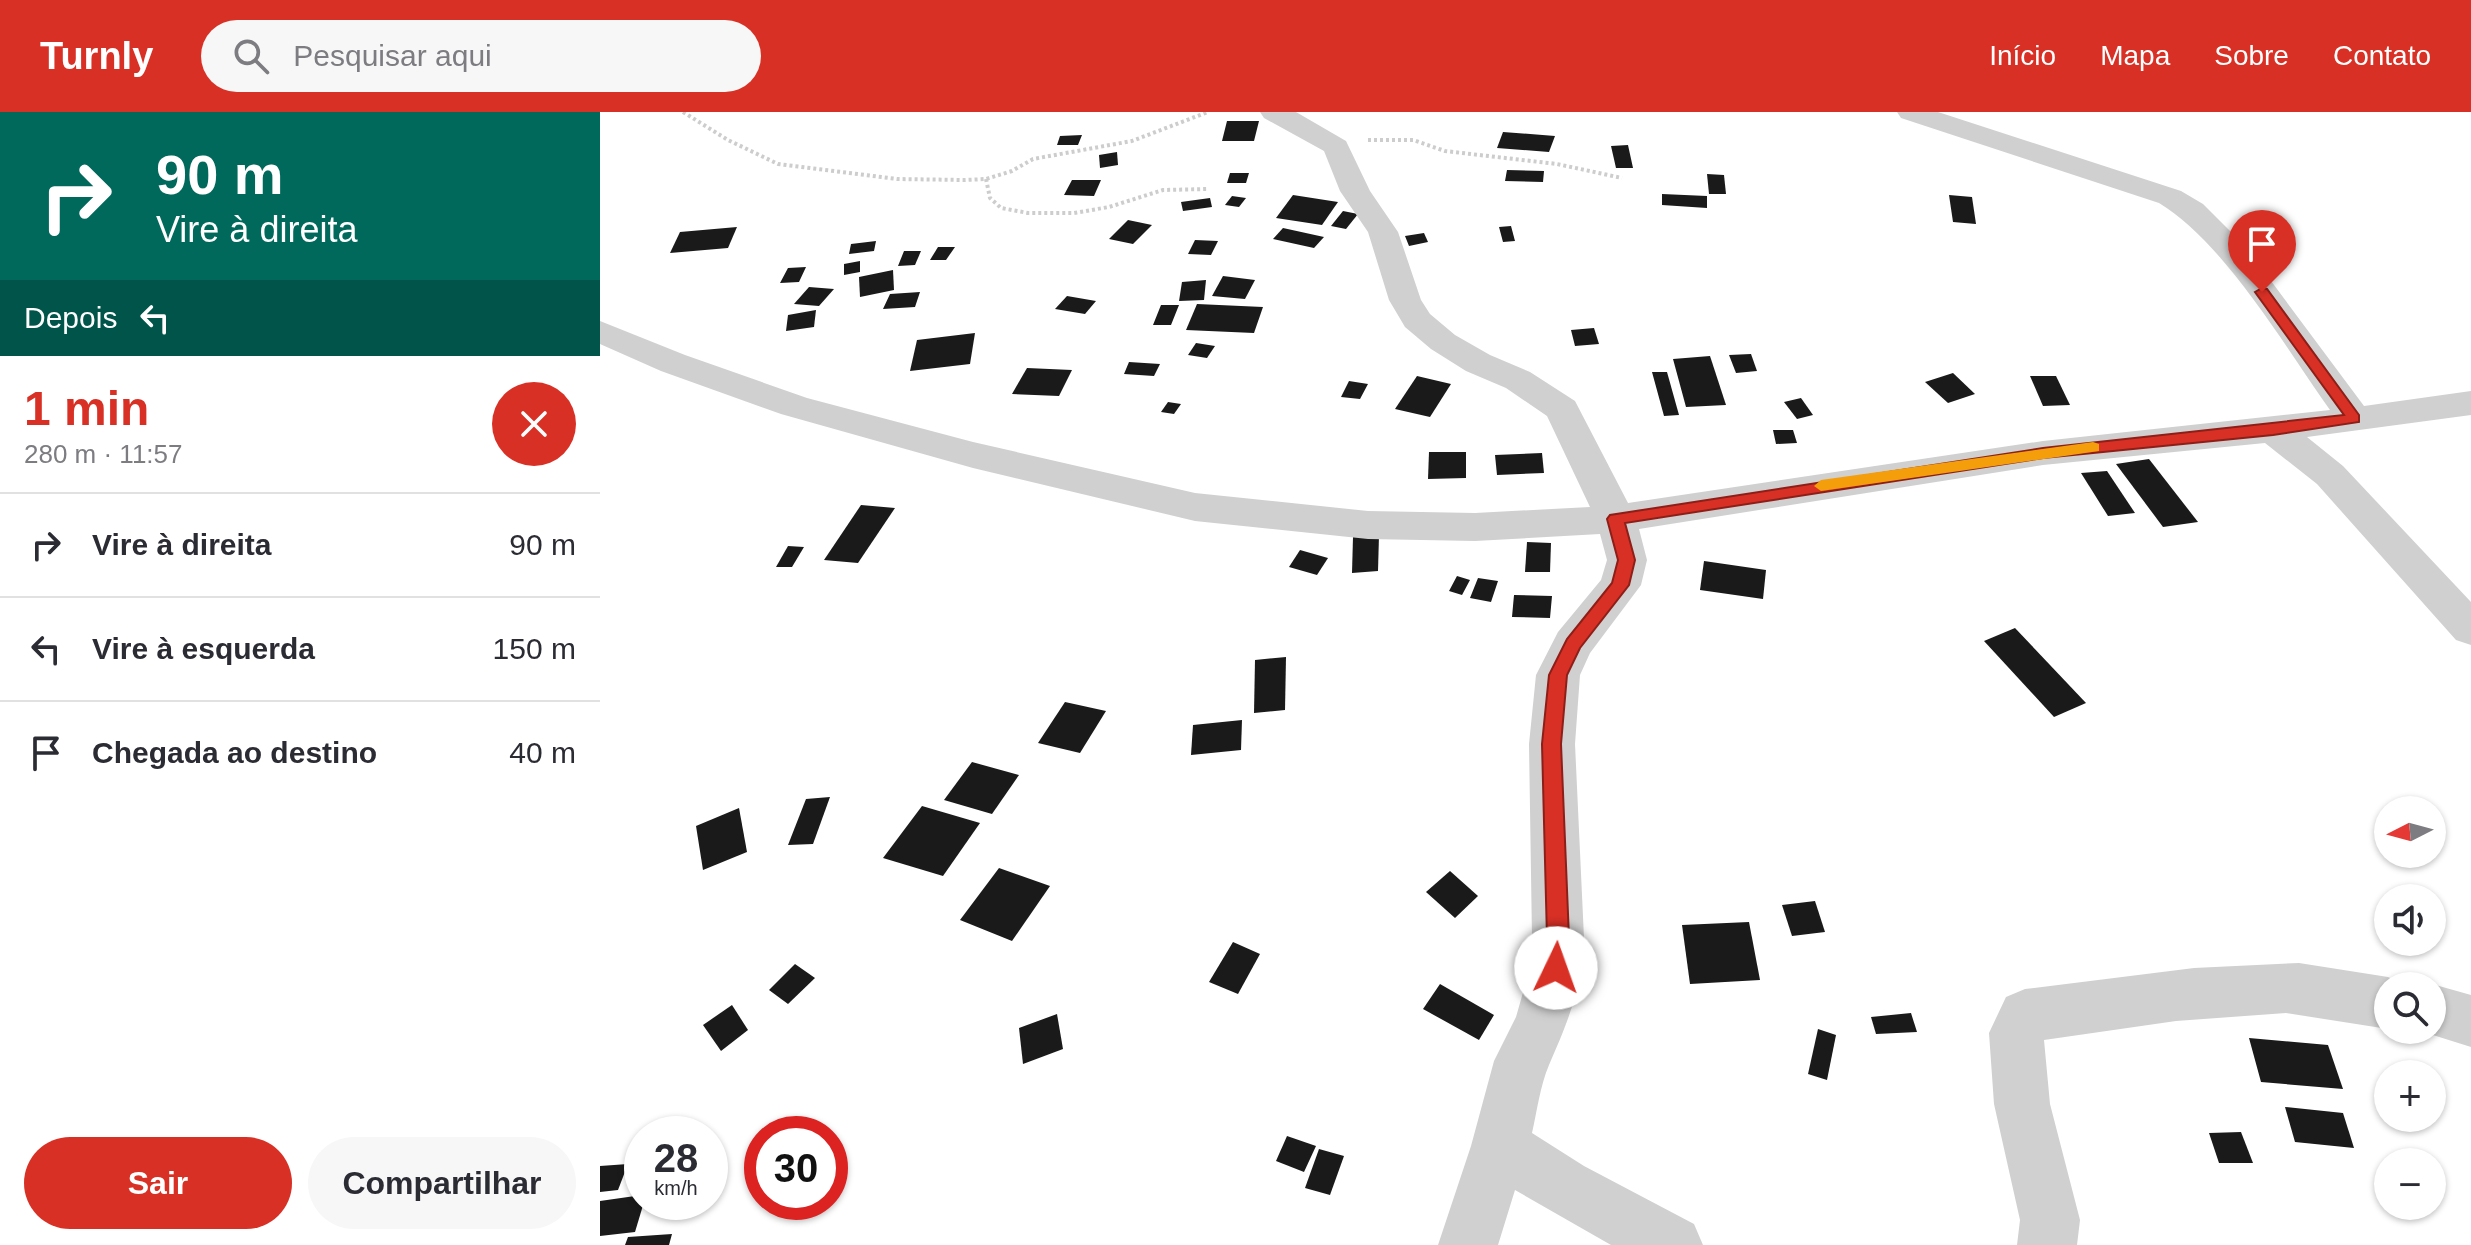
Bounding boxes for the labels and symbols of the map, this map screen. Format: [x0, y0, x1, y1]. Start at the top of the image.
pin [2228, 210, 2296, 292]
north arrow [2374, 796, 2446, 868]
position arrow [1514, 926, 1598, 1010]
speed limit sign: 30 [744, 1116, 848, 1220]

